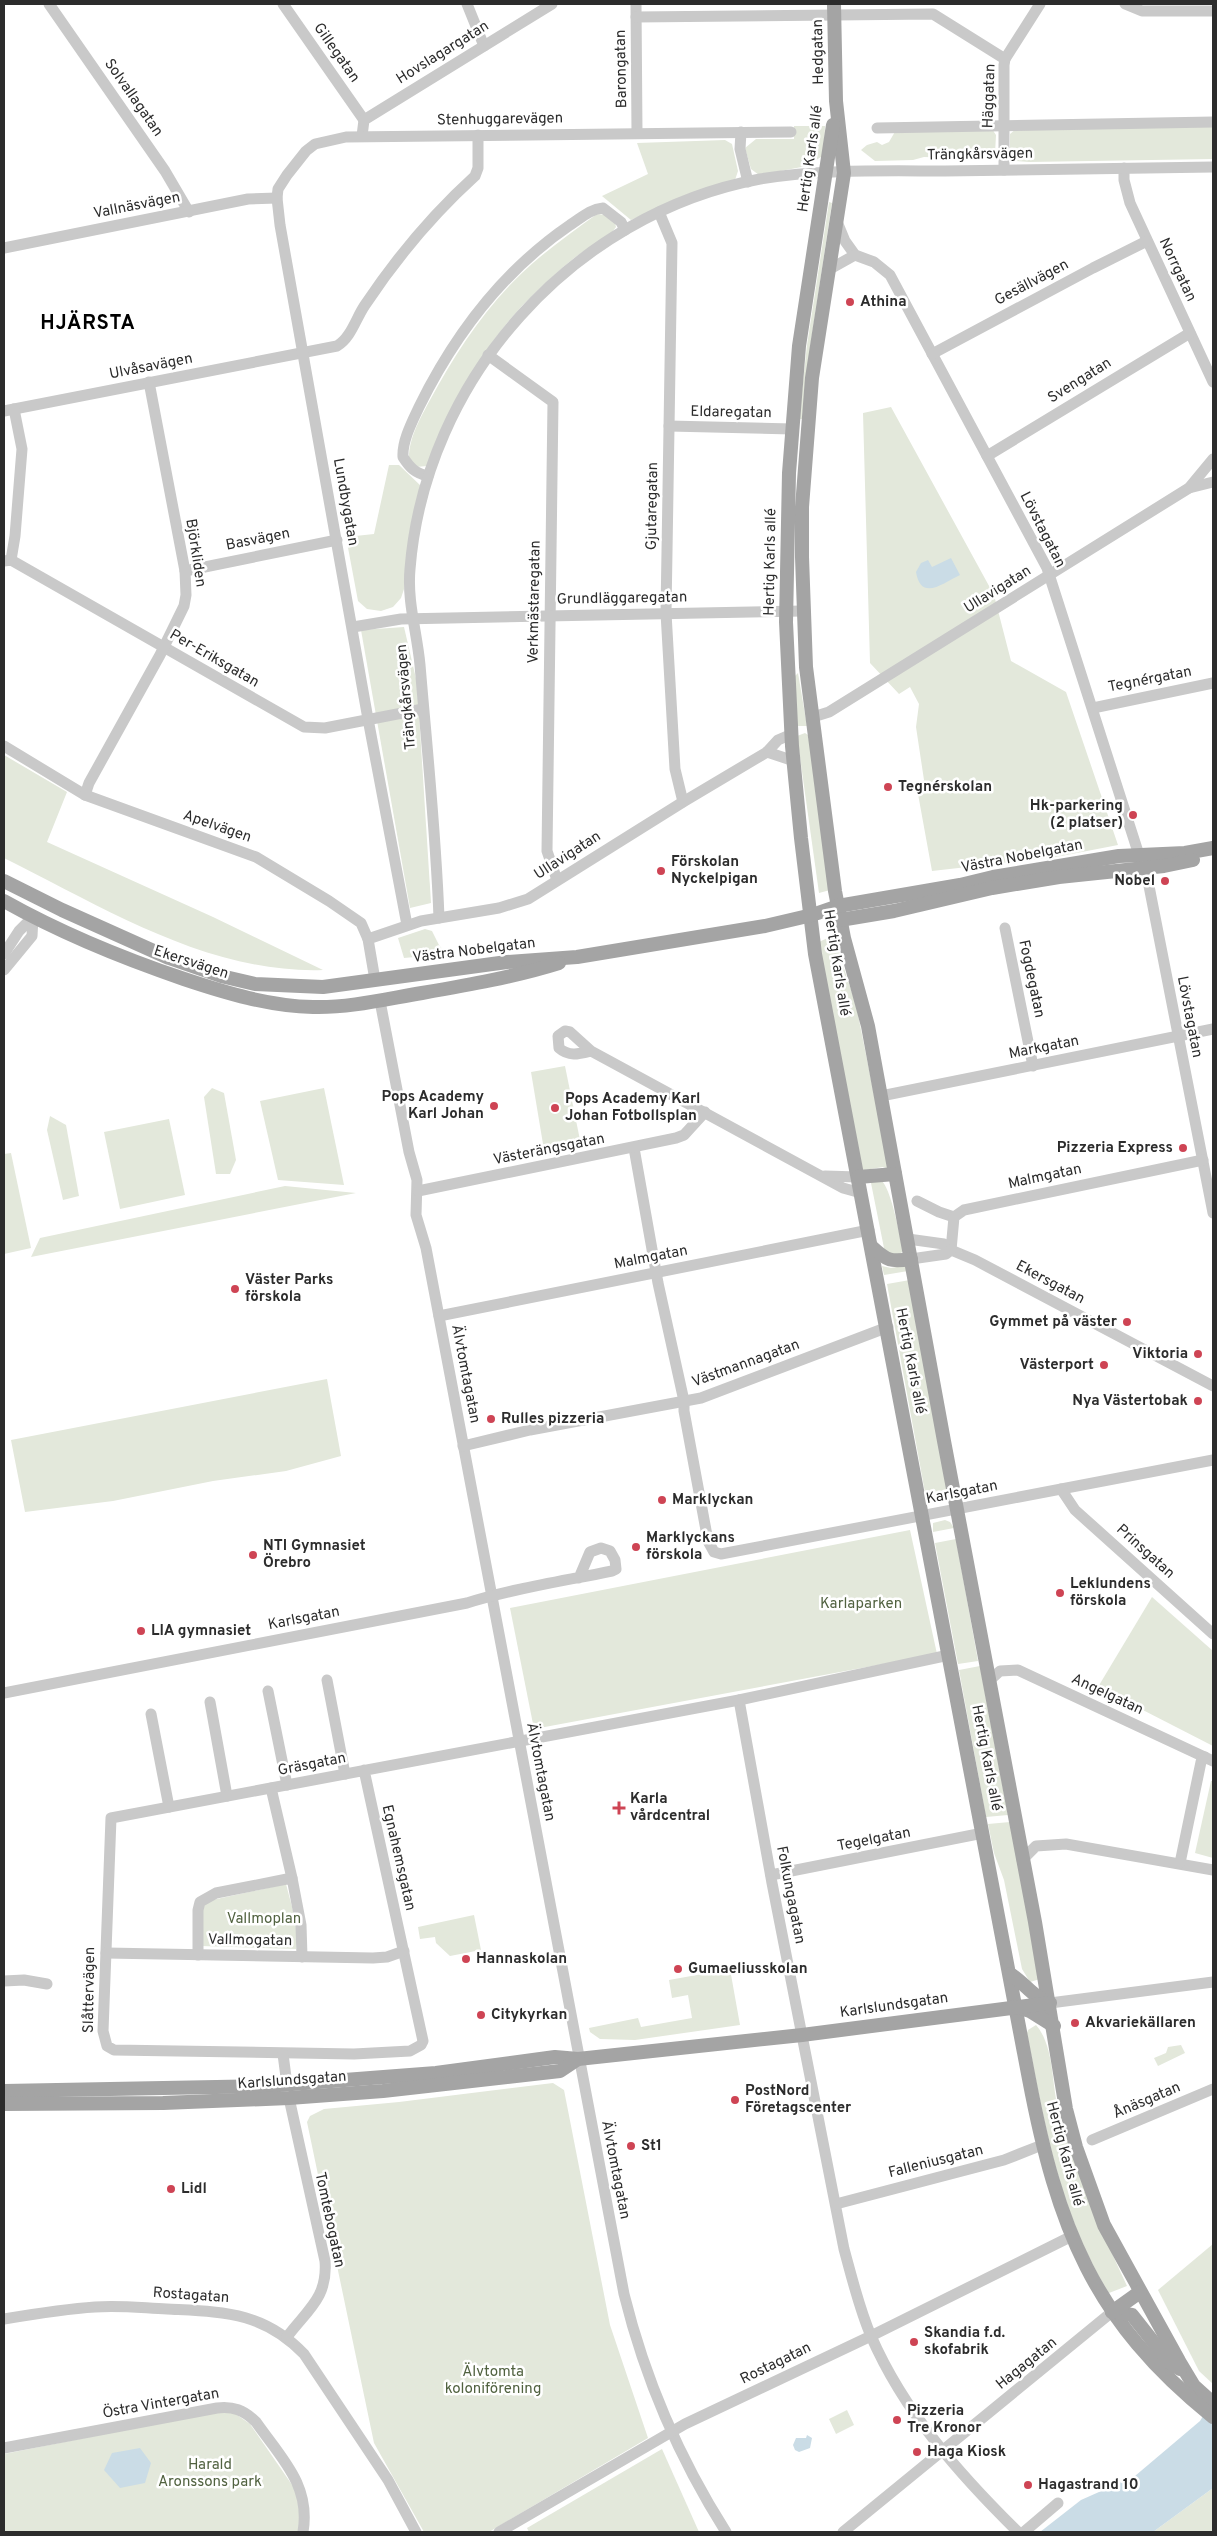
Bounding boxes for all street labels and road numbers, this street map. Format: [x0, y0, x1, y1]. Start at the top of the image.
street label: Hovslagargatan [393, 17, 493, 89]
street label: Gillegatan [309, 19, 363, 87]
street label: Hedgatan [809, 19, 829, 85]
street label: Barongatan [612, 29, 632, 109]
street label: Solvallagatan [99, 55, 167, 141]
street label: Häggatan [979, 63, 1001, 129]
street label: Hertig Karls allé [794, 104, 828, 214]
street label: Stenhuggarevägen [437, 109, 563, 131]
street label: Trängkårsvägen [927, 145, 1033, 165]
street label: Vallnäsvägen [92, 188, 182, 224]
street label: Norrgatan [1154, 235, 1200, 305]
street label: Gesällvägen [992, 256, 1072, 310]
street label: Ulvåsavägen [108, 350, 194, 384]
street label: Svengatan [1045, 354, 1115, 408]
street label: Eldaregatan [690, 403, 772, 423]
street label: Lundbygatan [328, 457, 362, 547]
street label: Gjutaregatan [643, 462, 663, 550]
street label: Lövstagatan [1015, 489, 1069, 571]
street label: Hertig Karls allé [761, 508, 781, 616]
street label: Björkliden [180, 518, 210, 588]
street label: Basvägen [224, 524, 292, 556]
street label: Verkmästaregatan [524, 540, 546, 664]
street label: Ullavigatan [961, 562, 1035, 618]
street label: Grundläggaregatan [557, 588, 687, 610]
street label: Per-Eriksgatan [166, 626, 262, 692]
street label: Trängkårsvägen [393, 643, 421, 751]
street label: Tegnérgatan [1107, 663, 1193, 697]
street label: Apelvägen [180, 806, 254, 848]
street label: Ullavigatan [531, 827, 605, 885]
street label: Västra Nobelgatan [960, 836, 1084, 878]
street label: Hertig Karls allé [818, 908, 854, 1018]
street label: Västra Nobelgatan [411, 934, 537, 968]
street label: Fogdegatan [1013, 938, 1049, 1020]
street label: Ekersvägen [151, 942, 231, 984]
street label: Lövstagatan [1172, 975, 1206, 1059]
street label: Markgatan [1007, 1032, 1081, 1064]
street label: Västerängsgatan [492, 1130, 606, 1170]
street label: Malmgatan [1007, 1160, 1083, 1194]
street label: Malmgatan [613, 1242, 689, 1274]
street label: Ekersgatan [1012, 1257, 1088, 1309]
street label: Hertig Karls allé [890, 1306, 930, 1416]
street label: Älvtomtagatan [446, 1323, 485, 1425]
street label: Västmannagatan [690, 1336, 802, 1392]
street label: Karlsgatan [925, 1477, 999, 1509]
street label: Prinsgatan [1112, 1521, 1178, 1583]
street label: Karlsgatan [267, 1603, 341, 1635]
street label: Angelgatan [1068, 1670, 1146, 1720]
street label: Hertig Karls allé [966, 1703, 1006, 1813]
street label: Älvtomtagatan [521, 1721, 560, 1823]
street label: Gräsgatan [276, 1749, 348, 1781]
street label: Egnahemsgatan [377, 1803, 419, 1913]
street label: Tegelgatan [836, 1824, 912, 1856]
street label: Folkungagatan [771, 1844, 809, 1946]
street label: Vallmogatan [208, 1931, 292, 1951]
street label: Slåttervägen [80, 1947, 100, 2033]
street label: Karlslundsgatan [839, 1989, 949, 2023]
street label: Karlslundsgatan [237, 2068, 347, 2094]
street label: Ånäsgatan [1110, 2078, 1184, 2124]
street label: Hertig Karls allé [1041, 2099, 1087, 2209]
street label: Älvtomtagatan [596, 2119, 635, 2221]
street label: Falleniusgatan [887, 2141, 985, 2183]
street label: Tomtebogatan [310, 2170, 348, 2270]
street label: Rostagatan [152, 2284, 230, 2308]
street label: Hagagatan [993, 2334, 1061, 2394]
street label: Rostagatan [737, 2339, 815, 2389]
street label: Östra Vintergatan [101, 2383, 221, 2424]

